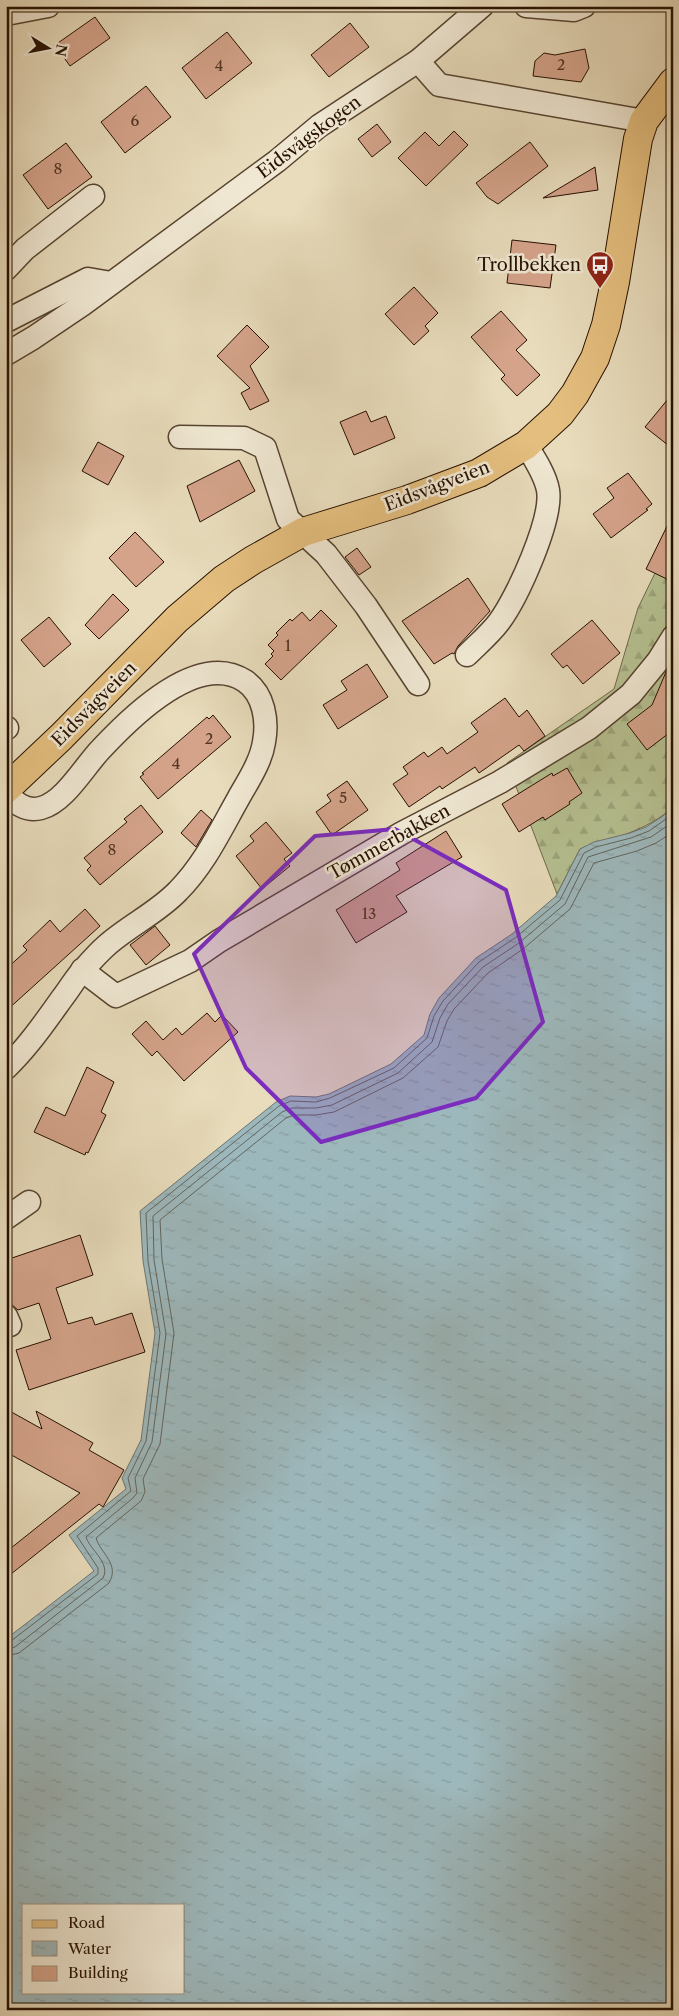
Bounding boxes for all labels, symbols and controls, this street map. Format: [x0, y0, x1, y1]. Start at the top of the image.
north arrow [22, 22, 72, 72]
text: N [51, 43, 71, 58]
house number: 2 [557, 55, 565, 74]
house number: 4 [215, 56, 223, 75]
street label: Eidsvågskogen [253, 91, 365, 183]
house number: 6 [131, 111, 140, 130]
house number: 8 [54, 159, 63, 178]
bus stop icon: Trollbekken [585, 250, 615, 289]
place label: Trollbekken [477, 254, 581, 276]
street label: Eidsvågveien [381, 456, 493, 516]
house number: 1 [285, 636, 292, 655]
street label: Eidsvågveien [47, 657, 141, 751]
house number: 2 [205, 729, 213, 748]
house number: 4 [172, 754, 180, 773]
house number: 5 [339, 788, 347, 807]
street label: Tømmerbakken [324, 799, 454, 885]
house number: 8 [108, 840, 117, 859]
house number: 13 [362, 904, 376, 923]
legend [22, 1904, 185, 1994]
text: Road [68, 1913, 105, 1932]
text: Water [67, 1939, 112, 1958]
text: Building [68, 1963, 128, 1982]

